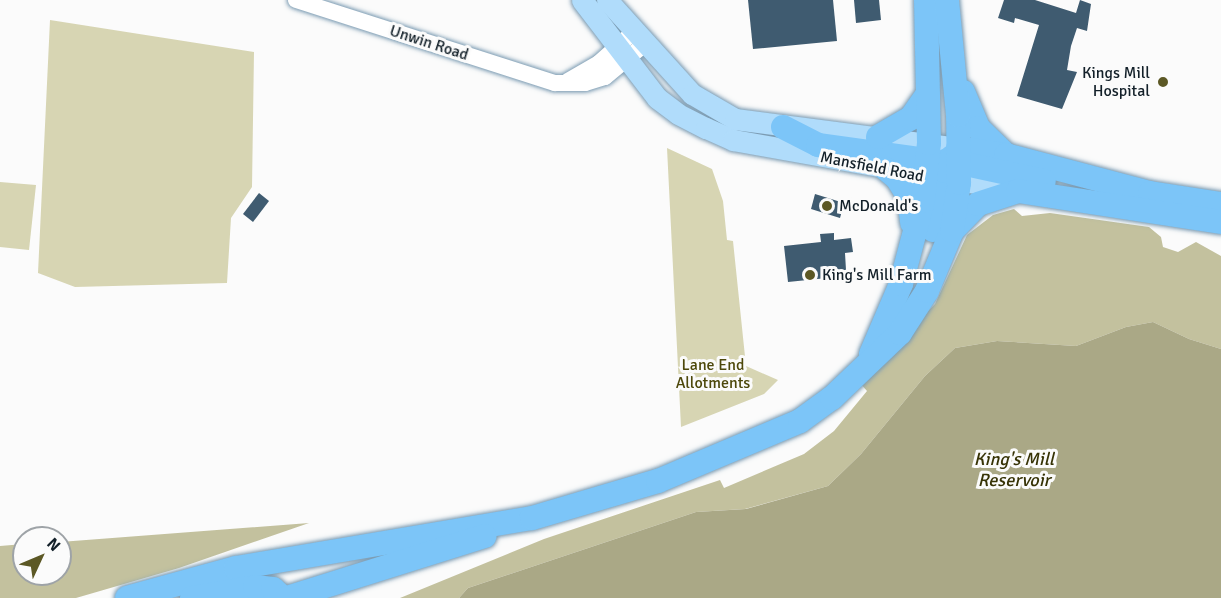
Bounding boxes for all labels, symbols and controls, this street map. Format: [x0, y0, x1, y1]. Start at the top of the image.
street label: Unwin Road [387, 21, 471, 65]
place label: Kings Mill Hospital [1082, 63, 1150, 101]
marker: Kings Mill Hospital [1154, 73, 1172, 91]
street label: Mansfield Road [819, 148, 925, 186]
place label: McDonald's [839, 196, 918, 216]
marker: McDonald's [820, 199, 834, 213]
place label: King's Mill Farm [822, 265, 931, 285]
marker: King's Mill Farm [803, 268, 817, 282]
park label: Lane End Allotments [676, 355, 750, 393]
water label: King's Mill Reservoir [974, 449, 1054, 492]
north arrow [12, 526, 72, 586]
text: N [42, 534, 65, 556]

